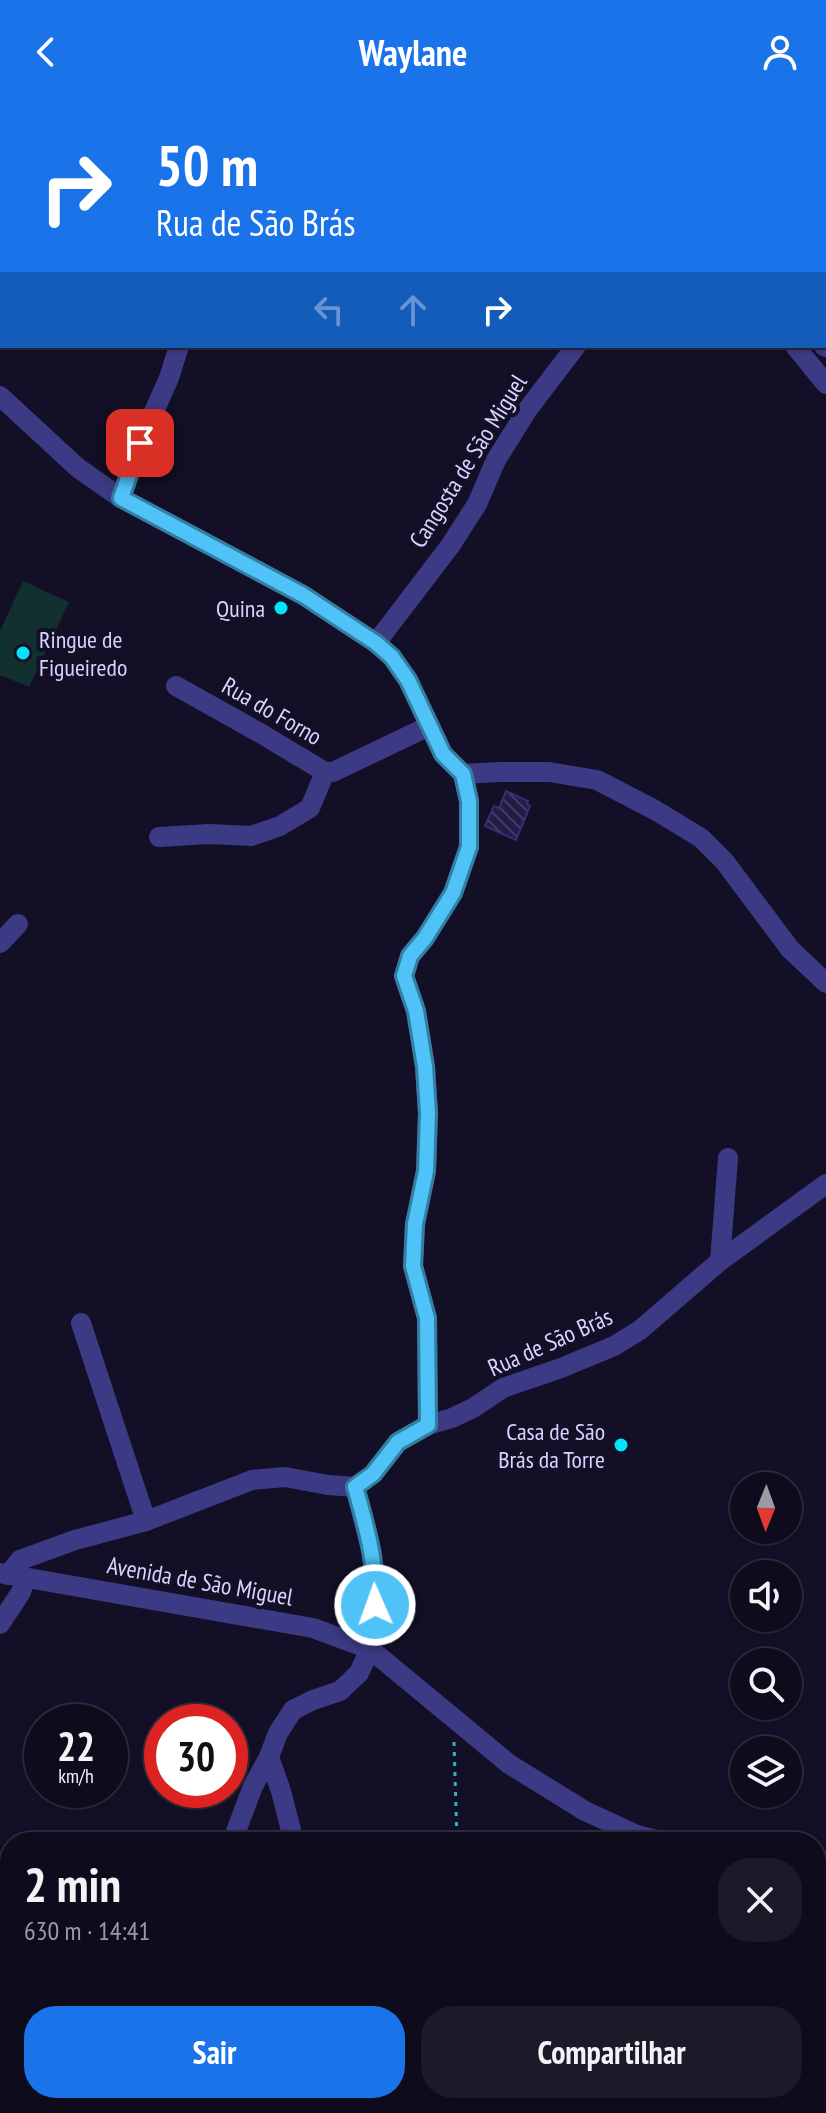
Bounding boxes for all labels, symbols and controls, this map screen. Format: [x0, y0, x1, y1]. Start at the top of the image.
text: Waylane [359, 29, 467, 76]
icon: back [24, 30, 68, 74]
icon: person [758, 30, 802, 74]
text: 50 m [156, 129, 258, 201]
icon: right [24, 136, 128, 240]
text: Rua de São Brás [156, 199, 355, 246]
icon: left [307, 288, 351, 332]
icon: ahead [391, 288, 435, 332]
icon: right [475, 288, 519, 332]
street label: Cangosta de São Miguel [402, 368, 534, 553]
pin [106, 409, 174, 477]
icon: arrive [118, 421, 162, 465]
place label: Quina [216, 593, 265, 624]
marker: Quina [272, 599, 290, 617]
place label: Ringue de Figueiredo [39, 624, 127, 683]
marker: Ringue de Figueiredo [14, 644, 32, 662]
street label: Rua do Forno [217, 670, 327, 752]
street label: Rua de São Brás [483, 1301, 617, 1383]
place label: Casa de São Brás da Torre [498, 1416, 605, 1475]
marker: Casa de São Brás da Torre [612, 1436, 630, 1454]
north arrow [730, 1472, 802, 1544]
map controls [730, 1472, 802, 1808]
street label: Avenida de São Miguel [105, 1549, 296, 1613]
button: sound [730, 1560, 802, 1632]
position arrow [333, 1563, 417, 1647]
button: search [730, 1648, 802, 1720]
speed limit sign: 30 [144, 1704, 248, 1808]
text: 22 [57, 1720, 95, 1772]
button: layers [730, 1736, 802, 1808]
text: km/h [58, 1763, 94, 1789]
text: 2 min [24, 1853, 121, 1915]
button: close [718, 1858, 802, 1942]
text: 630 m · 14:41 [24, 1914, 150, 1947]
button: Sair [24, 2006, 405, 2098]
button: Compartilhar [421, 2006, 802, 2098]

